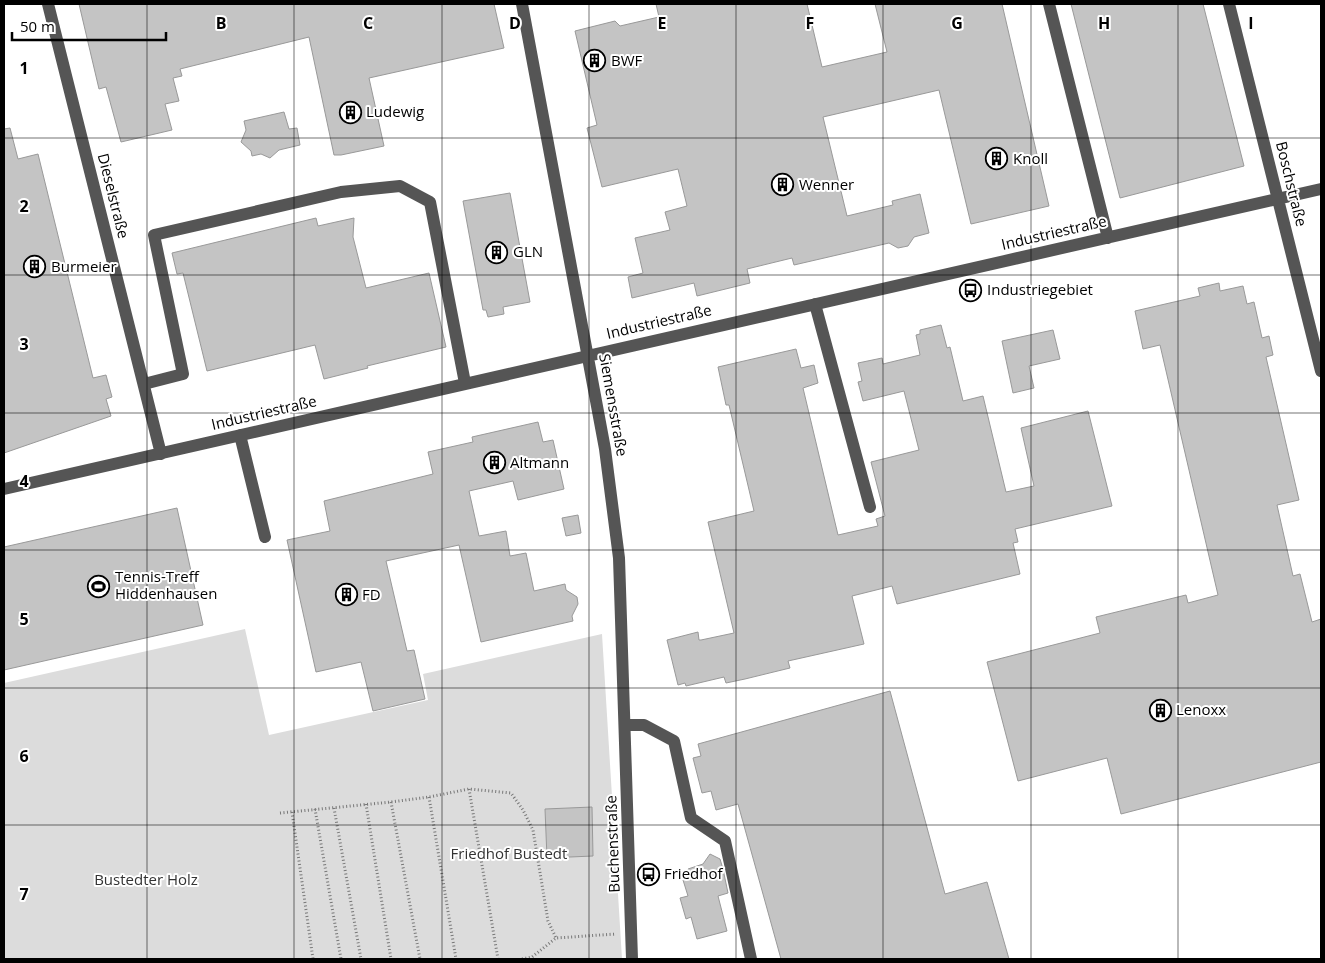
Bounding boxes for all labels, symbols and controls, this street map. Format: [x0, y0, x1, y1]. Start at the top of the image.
scale bar [12, 10, 166, 42]
text: B [216, 12, 226, 34]
text: C [363, 12, 373, 34]
text: D [509, 12, 521, 34]
text: E [658, 12, 667, 34]
text: F [806, 12, 814, 34]
text: G [951, 12, 963, 34]
text: H [1098, 12, 1110, 34]
text: I [1248, 12, 1254, 34]
text: 50 m [20, 16, 55, 36]
building icon: BWF [583, 49, 607, 73]
place label: BWF [611, 50, 643, 70]
text: 1 [19, 57, 29, 79]
building icon: Ludewig [338, 100, 362, 124]
place label: Ludewig [366, 101, 424, 121]
street label: Boschstraße [1272, 139, 1312, 228]
building icon: Knoll [985, 147, 1009, 171]
place label: Knoll [1013, 148, 1048, 168]
street label: Dieselstraße [94, 151, 134, 240]
building icon: Wenner [771, 173, 795, 197]
place label: Wenner [799, 174, 854, 194]
text: 2 [19, 195, 29, 217]
street label: Industriestraße [999, 210, 1108, 254]
building icon: GLN [485, 240, 509, 264]
place label: GLN [513, 241, 543, 261]
building icon: Burmeier [23, 255, 47, 279]
place label: Burmeier [51, 256, 117, 276]
bus stop icon: Industriegebiet [959, 278, 983, 302]
place label: Industriegebiet [987, 279, 1093, 299]
street label: Industriestraße [604, 299, 713, 343]
text: 3 [19, 333, 29, 355]
street label: Siemensstraße [595, 352, 633, 458]
street label: Industriestraße [209, 390, 318, 434]
building icon: Altmann [482, 451, 506, 475]
place label: Altmann [510, 452, 569, 472]
text: 4 [19, 470, 29, 492]
place label: Tennis-Treff Hiddenhausen [115, 566, 217, 603]
sports icon: Tennis-Treff Hiddenhausen [87, 574, 111, 598]
building icon: FD [334, 583, 358, 607]
place label: FD [362, 584, 381, 604]
text: 5 [19, 608, 29, 630]
building icon: Lenoxx [1148, 698, 1172, 722]
place label: Lenoxx [1176, 699, 1226, 719]
text: 6 [19, 745, 29, 767]
street label: Buchenstraße [600, 795, 624, 893]
park label: Friedhof Bustedt [451, 843, 567, 863]
bus stop icon: Friedhof [636, 862, 660, 886]
place label: Friedhof [664, 863, 723, 883]
park label: Bustedter Holz [94, 869, 198, 889]
text: 7 [19, 883, 29, 905]

